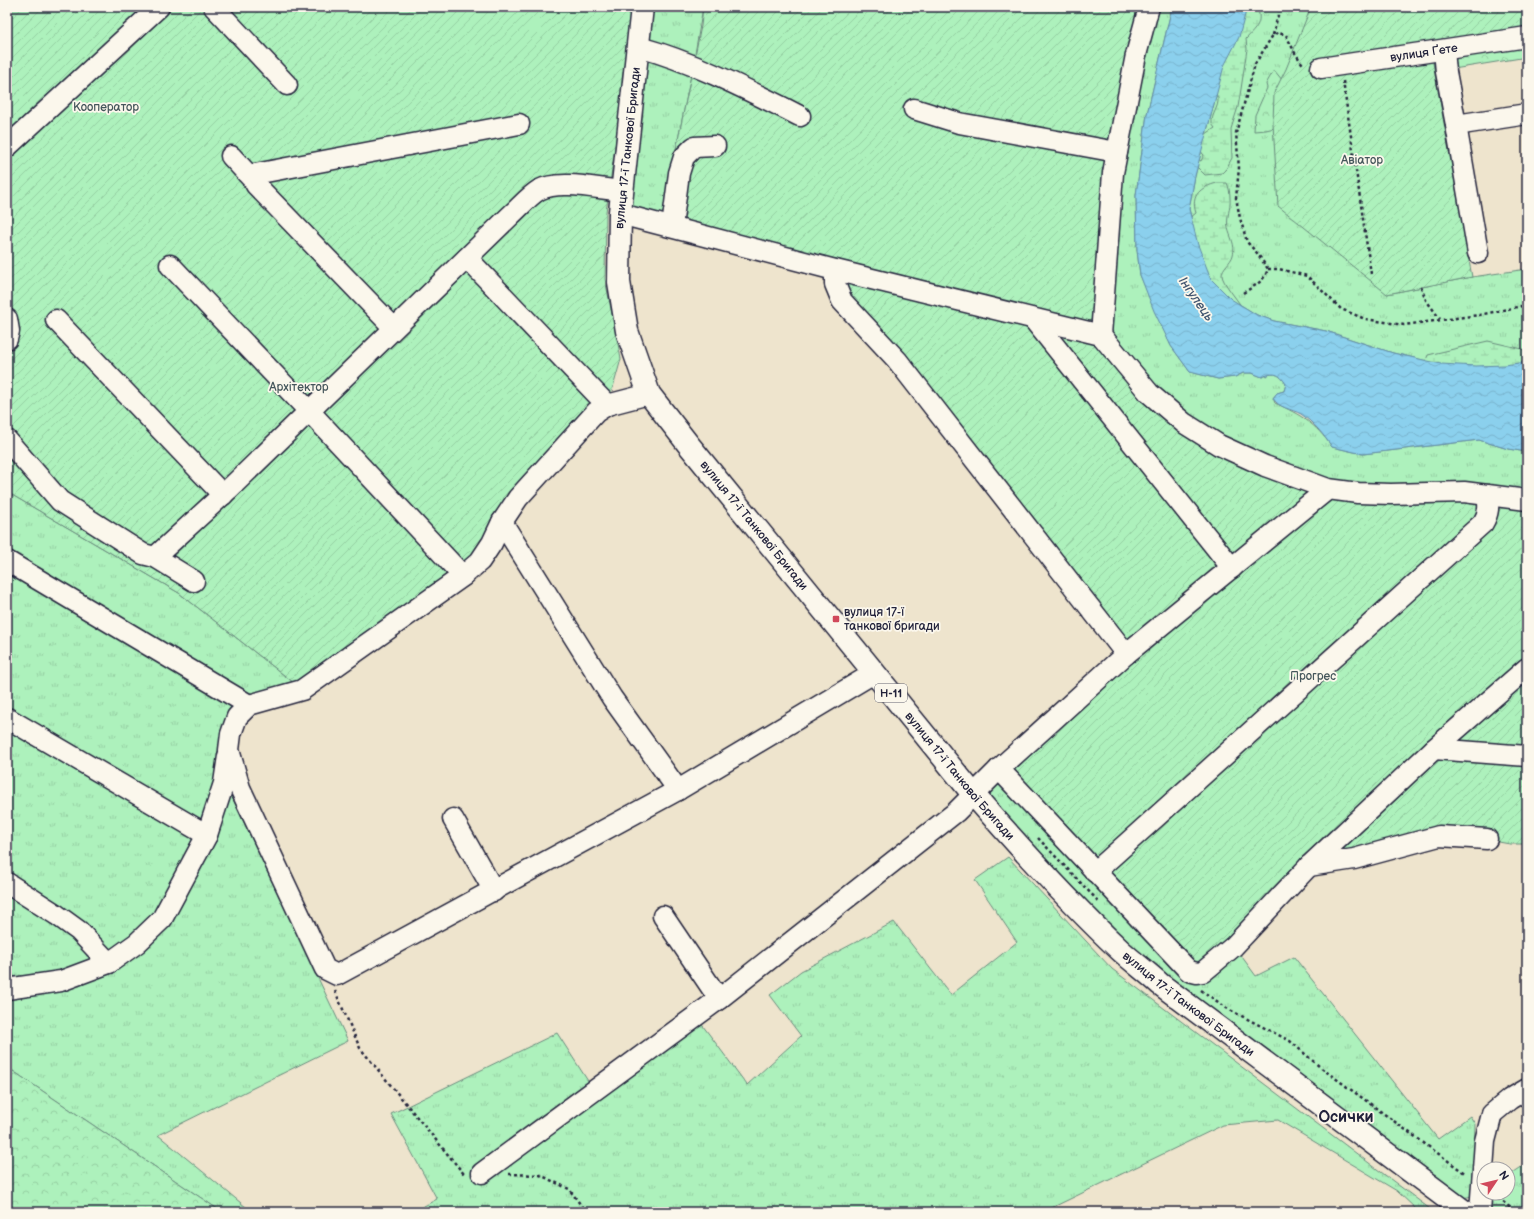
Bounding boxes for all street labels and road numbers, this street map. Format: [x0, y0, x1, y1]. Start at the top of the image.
street label: вулиця Ґете [1389, 40, 1459, 65]
street label: вулиця 17-ї Танкової Бригади [612, 66, 644, 230]
street label: вулиця 17-ї Танкової Бригади [697, 458, 812, 593]
road number: Н-11 [875, 684, 907, 702]
street label: вулиця 17-ї Танкової Бригади [902, 709, 1018, 843]
street label: вулиця 17-ї Танкової Бригади [1120, 948, 1257, 1060]

